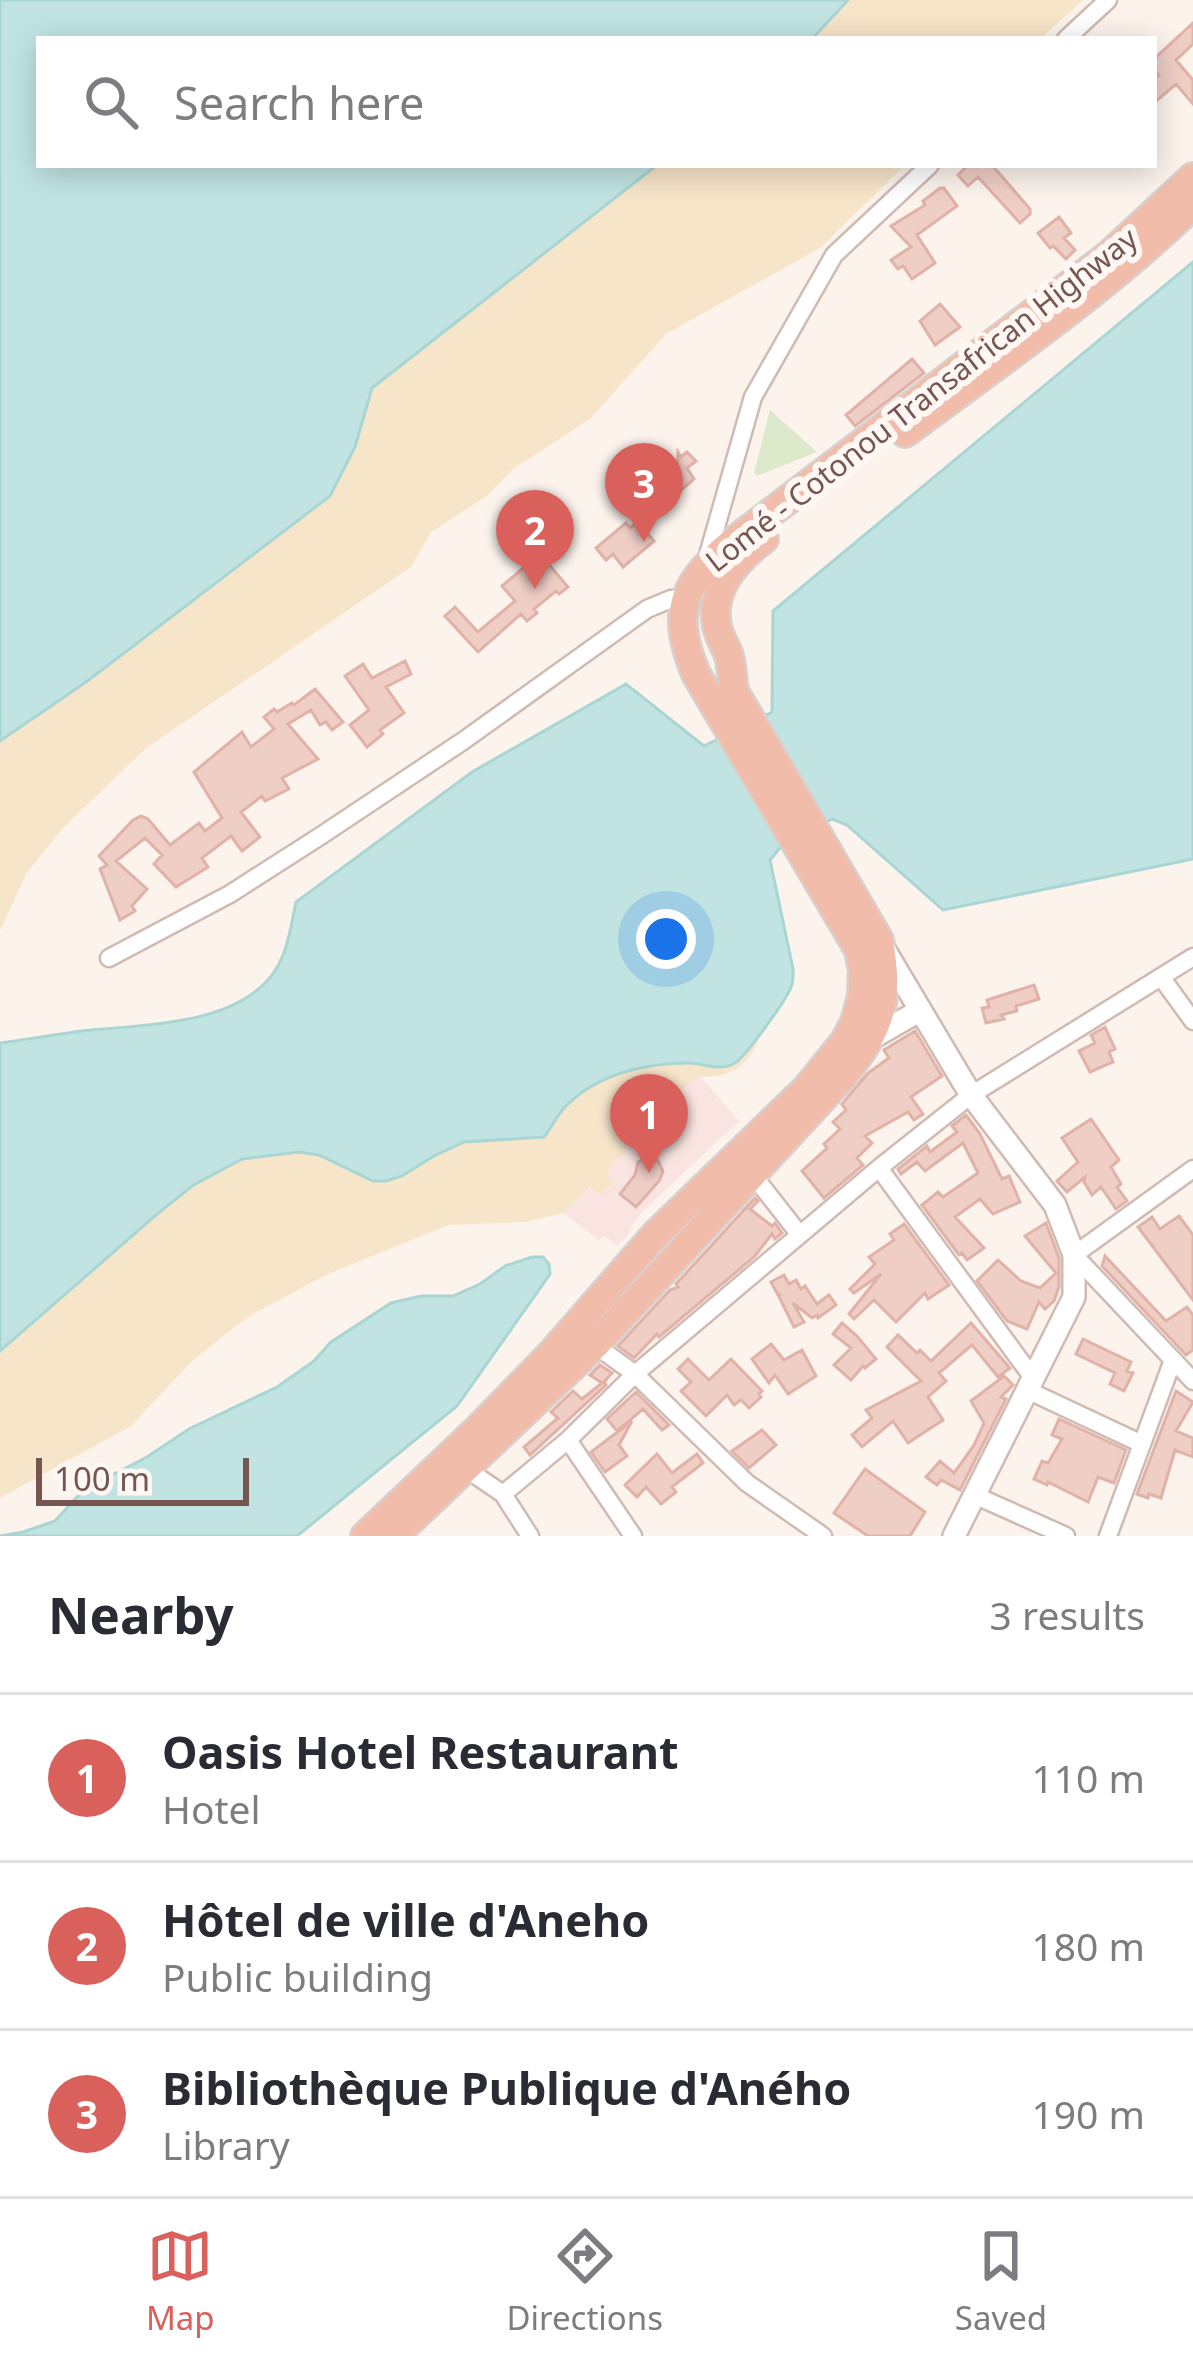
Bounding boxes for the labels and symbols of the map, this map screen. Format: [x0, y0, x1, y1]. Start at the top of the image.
street label: Lomé - Cotonou Transafrican Highway [697, 217, 1146, 581]
pin: 3 [605, 443, 683, 542]
pin: 2 [496, 490, 574, 589]
your location [636, 909, 696, 969]
pin: 1 [610, 1074, 688, 1173]
scale bar [36, 1452, 249, 1505]

